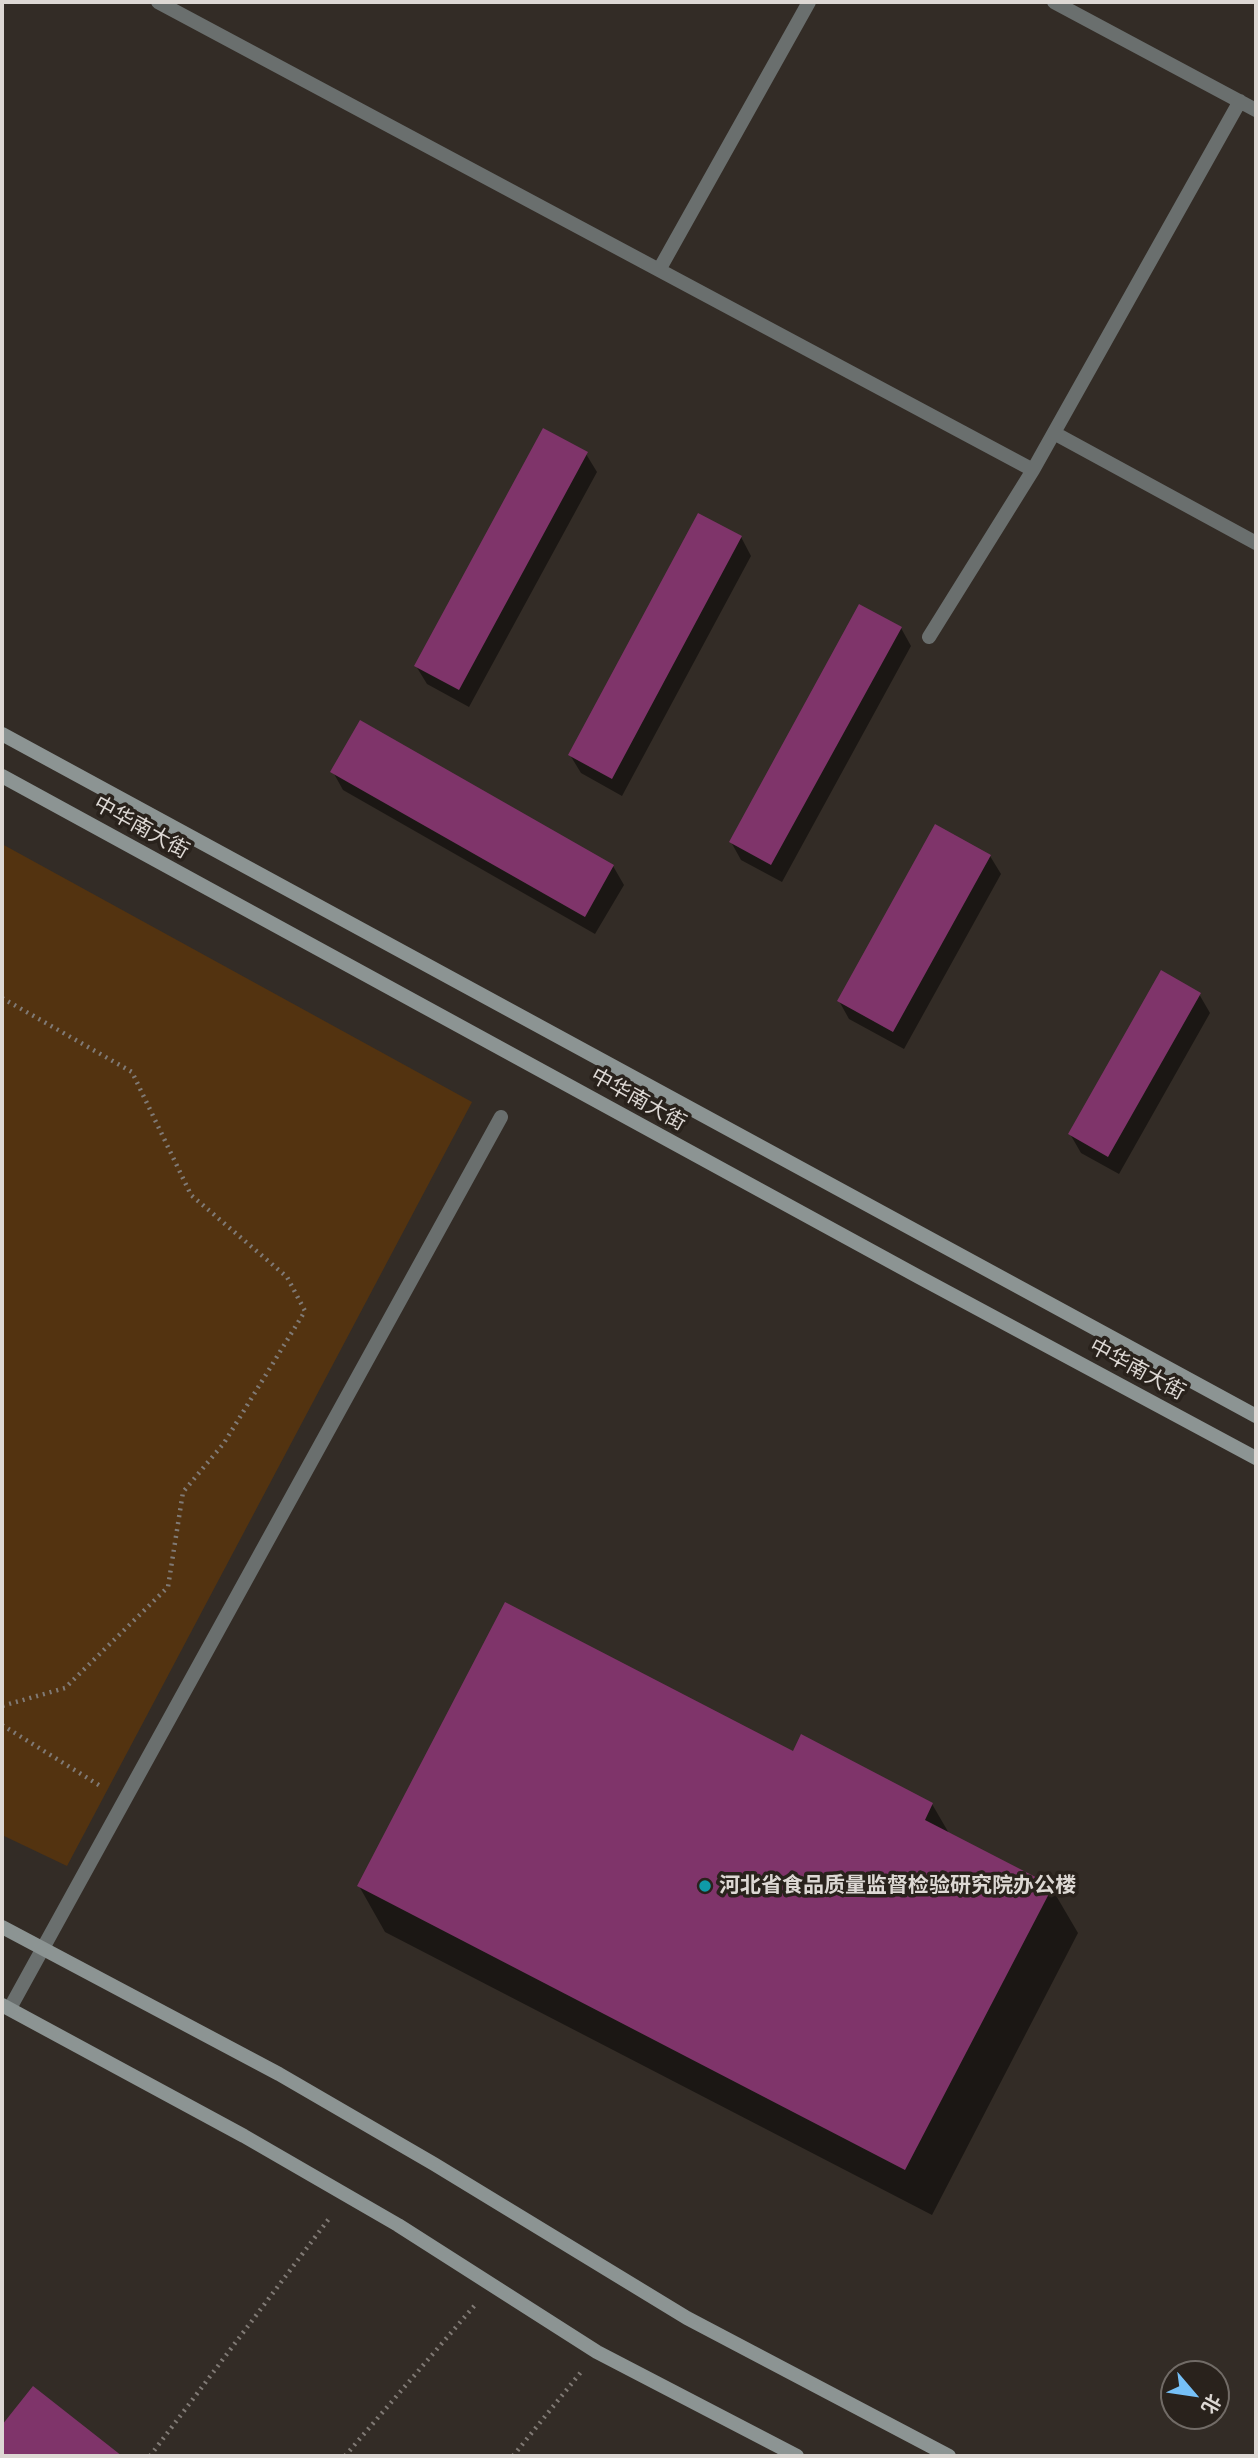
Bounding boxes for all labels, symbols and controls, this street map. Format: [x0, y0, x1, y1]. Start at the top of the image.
street label: 中华南大街 [89, 792, 193, 864]
street label: 中华南大街 [586, 1064, 690, 1136]
street label: 中华南大街 [1085, 1334, 1189, 1406]
place label: 河北省食品质量监督检验研究院办公楼 [719, 1873, 1076, 1899]
marker: 河北省食品质量监督检验研究院办公楼 [697, 1878, 713, 1894]
north arrow [1160, 2360, 1230, 2430]
text: 北 [1196, 2390, 1228, 2419]

